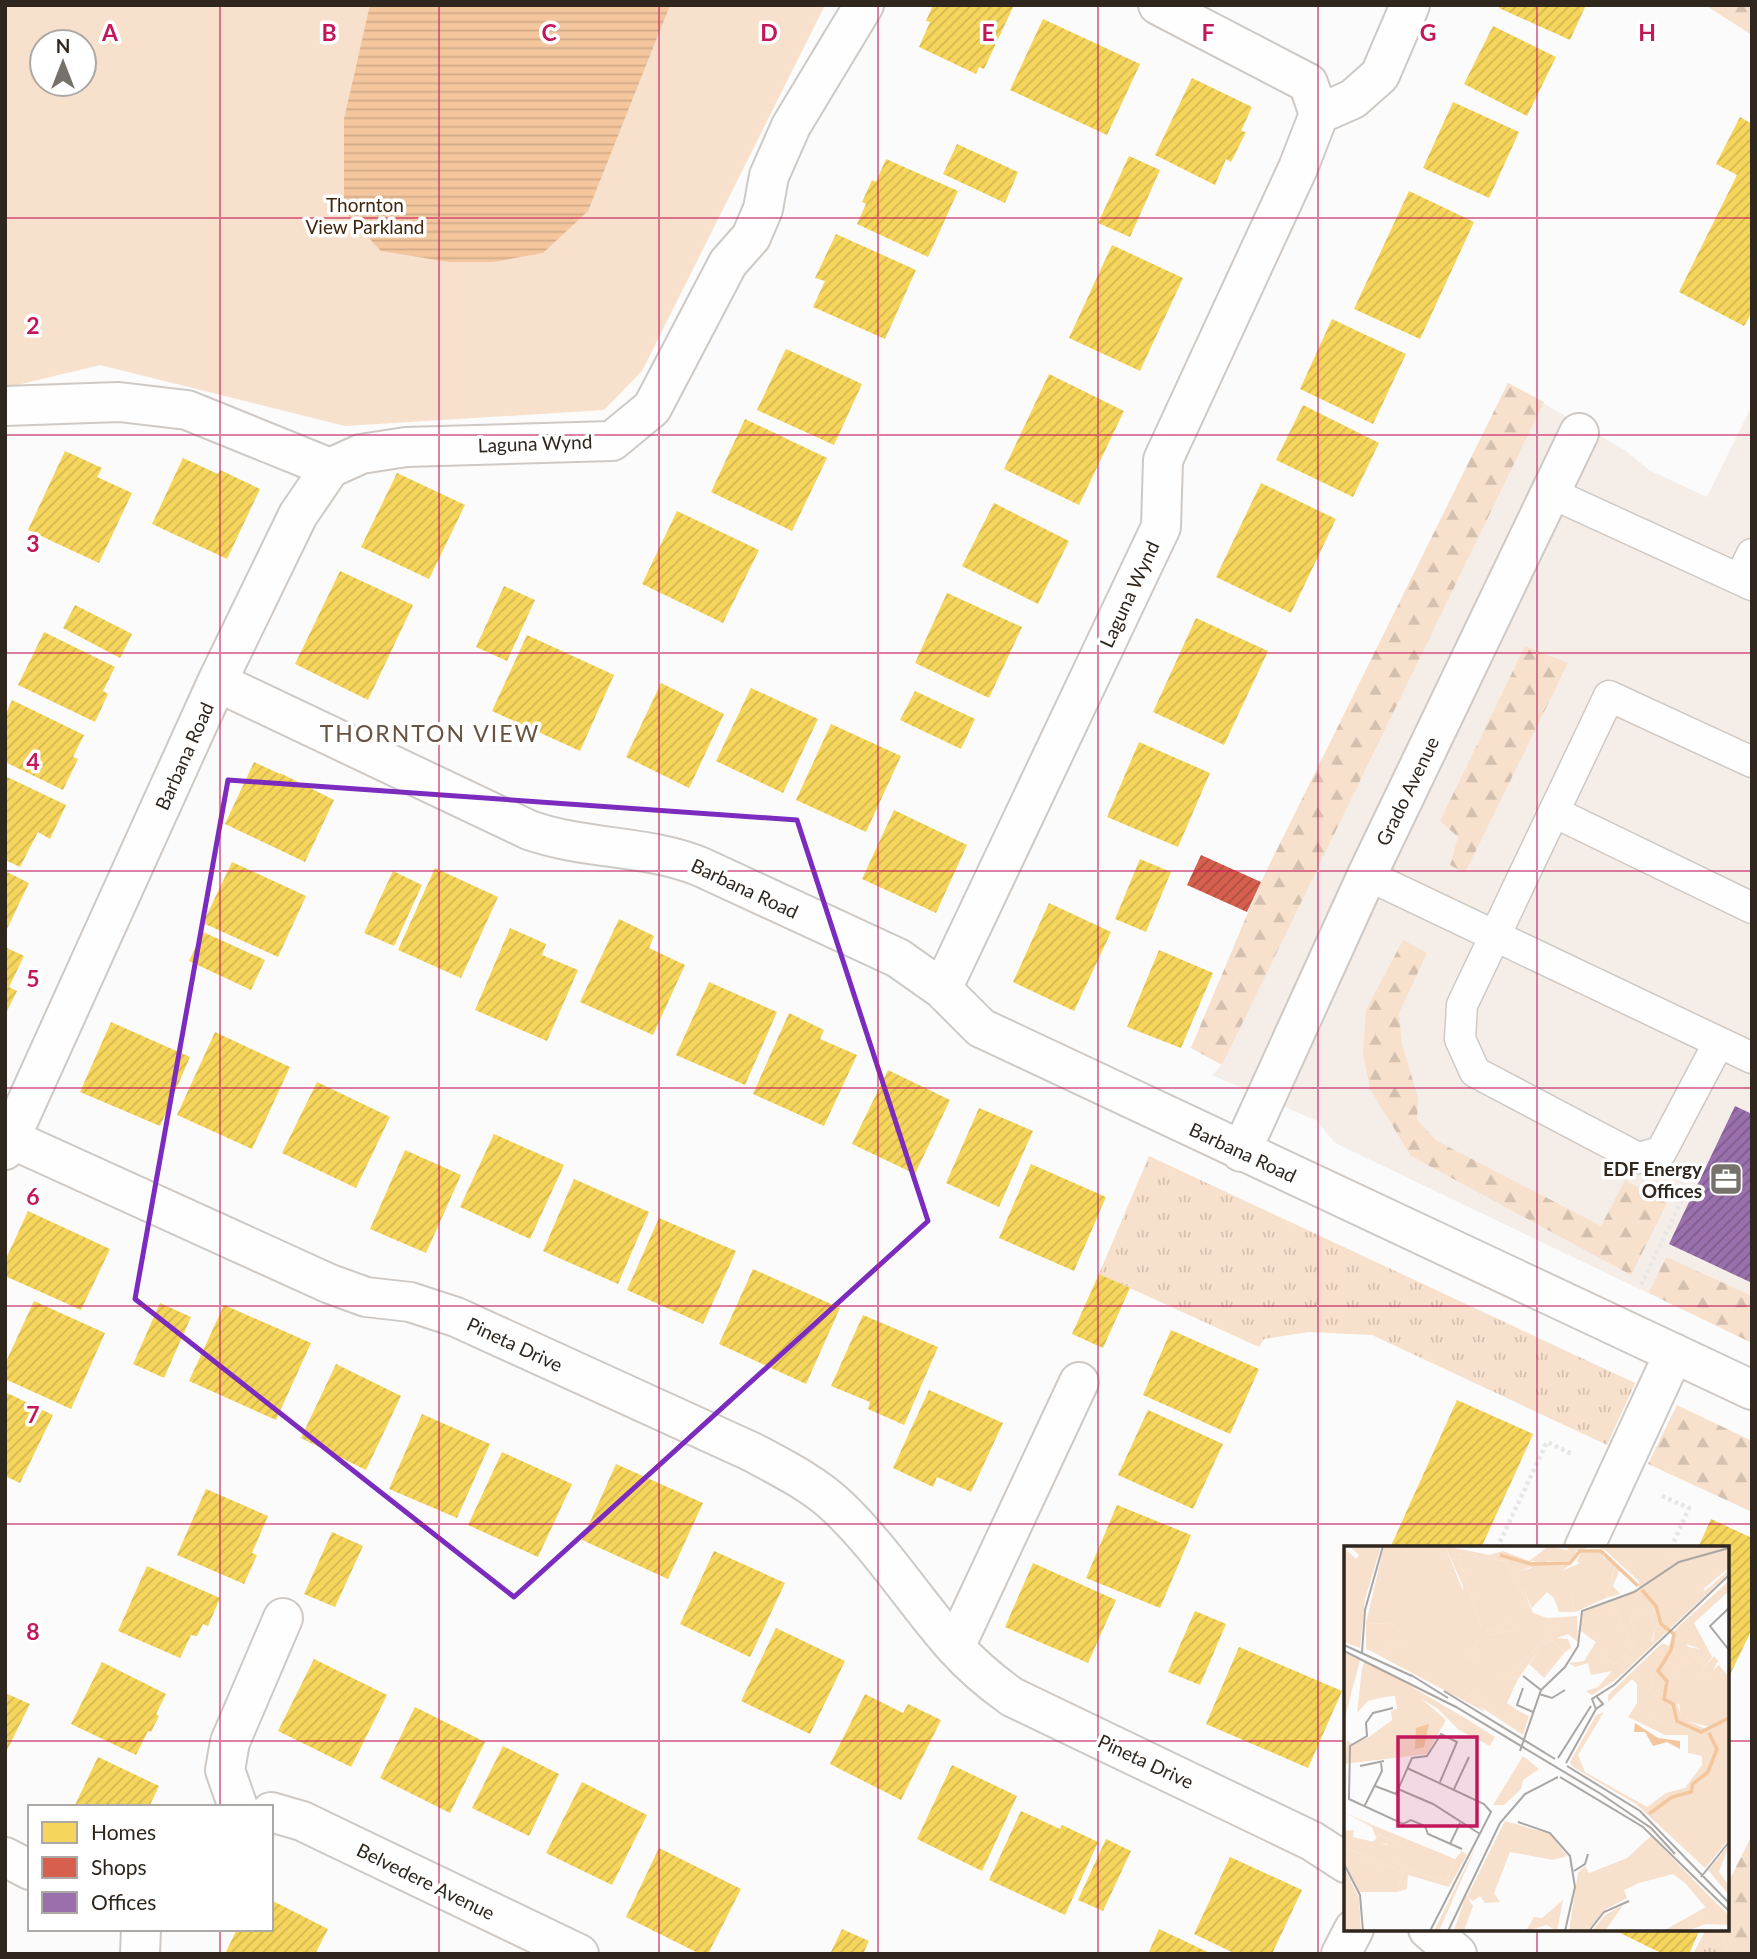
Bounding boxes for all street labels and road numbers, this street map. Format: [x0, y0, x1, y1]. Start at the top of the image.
street label: Laguna Wynd [477, 430, 593, 456]
street label: Laguna Wynd [1094, 537, 1164, 651]
street label: Barbana Road [150, 699, 218, 813]
street label: Grado Avenue [1371, 733, 1443, 849]
street label: Barbana Road [688, 853, 802, 923]
street label: Barbana Road [1186, 1117, 1300, 1187]
street label: Pineta Drive [464, 1312, 566, 1376]
street label: Pineta Drive [1095, 1729, 1197, 1793]
street label: Belvedere Avenue [353, 1838, 499, 1924]

